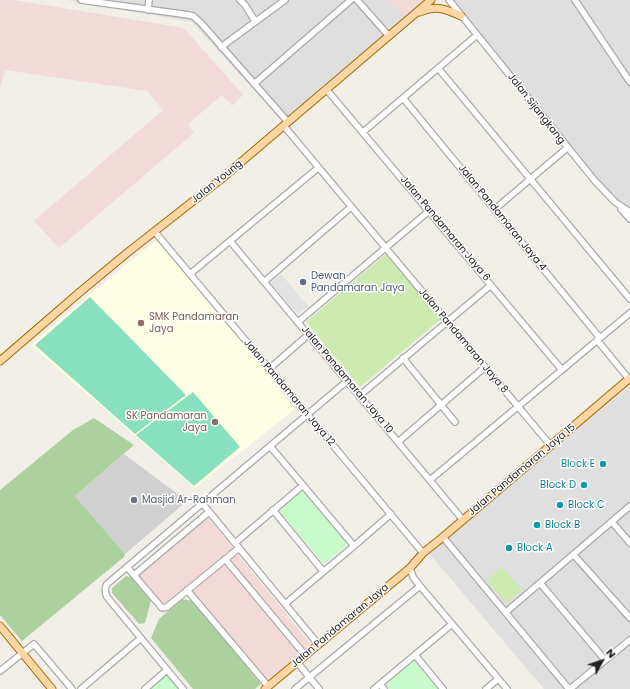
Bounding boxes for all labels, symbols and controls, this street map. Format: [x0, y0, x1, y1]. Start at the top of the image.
street label: Jalan Sijangkang [505, 71, 567, 147]
street label: Jalan Young [189, 158, 245, 206]
street label: Jalan Pandamaran Jaya 4 [456, 163, 548, 273]
street label: Jalan Pandamaran Jaya 6 [398, 174, 492, 284]
place label: Dewan Pandamaran Jaya [311, 270, 405, 294]
marker: Dewan Pandamaran Jaya [298, 277, 308, 287]
street label: Jalan Pandamaran Jaya 8 [416, 286, 510, 396]
place label: SMK Pandamaran Jaya [149, 311, 239, 334]
marker: SMK Pandamaran Jaya [136, 318, 146, 328]
street label: Jalan Pandamaran Jaya 10 [299, 324, 395, 436]
street label: Jalan Pandamaran Jaya 12 [241, 337, 337, 449]
place label: SK Pandamaran Jaya [126, 410, 207, 434]
marker: SK Pandamaran Jaya [210, 417, 220, 427]
street label: Jalan Pandamaran Jaya 15 [466, 422, 578, 518]
place label: Block E [561, 458, 595, 470]
marker: Block E [598, 459, 608, 469]
place label: Block D [540, 479, 576, 491]
marker: Block D [579, 480, 589, 490]
place label: Masjid Ar-Rahman [142, 494, 236, 506]
marker: Masjid Ar-Rahman [129, 495, 139, 505]
place label: Block C [568, 499, 605, 511]
marker: Block C [555, 500, 565, 510]
place label: Block B [545, 519, 580, 531]
marker: Block B [532, 520, 542, 530]
place label: Block A [517, 542, 553, 554]
marker: Block A [504, 543, 514, 553]
street label: Jalan Pandamaran Jaya [289, 582, 391, 670]
north arrow [582, 641, 622, 681]
text: N [602, 645, 620, 662]

